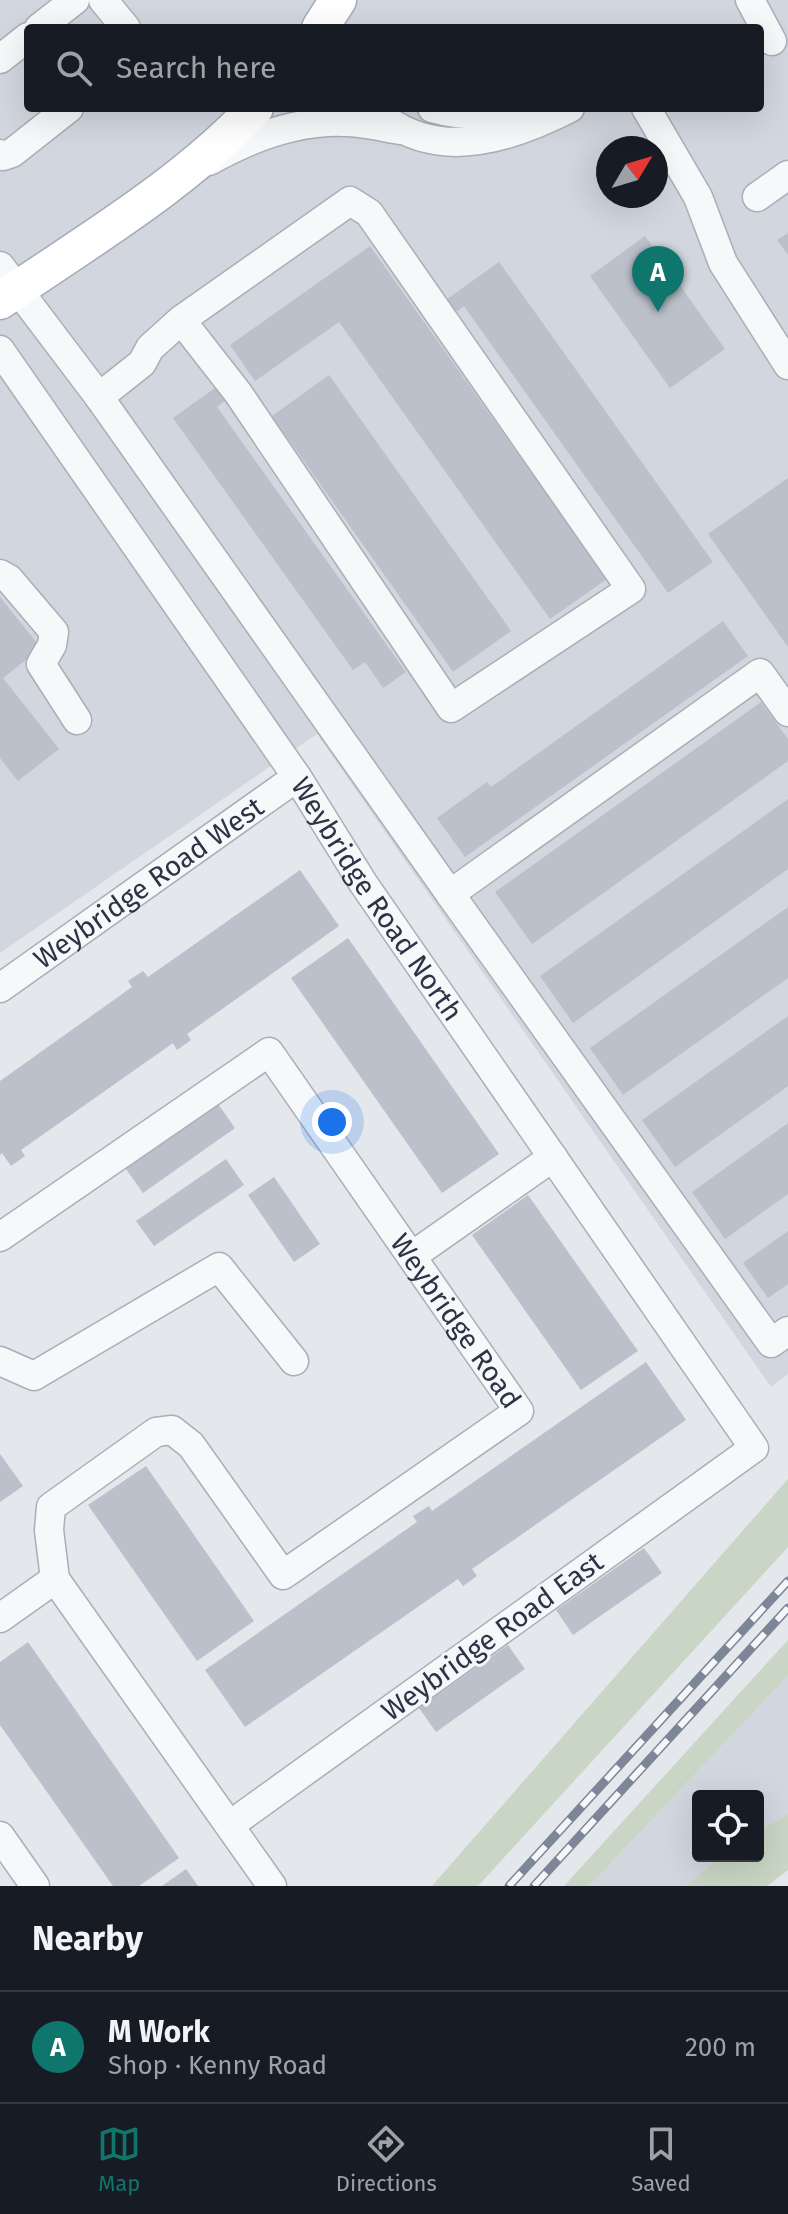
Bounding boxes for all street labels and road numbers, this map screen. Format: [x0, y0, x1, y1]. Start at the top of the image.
street label: Weybridge Road North [284, 771, 469, 1027]
street label: Weybridge Road West [27, 790, 271, 976]
street label: Weybridge Road [384, 1227, 528, 1415]
street label: Weybridge Road East [375, 1545, 610, 1728]

